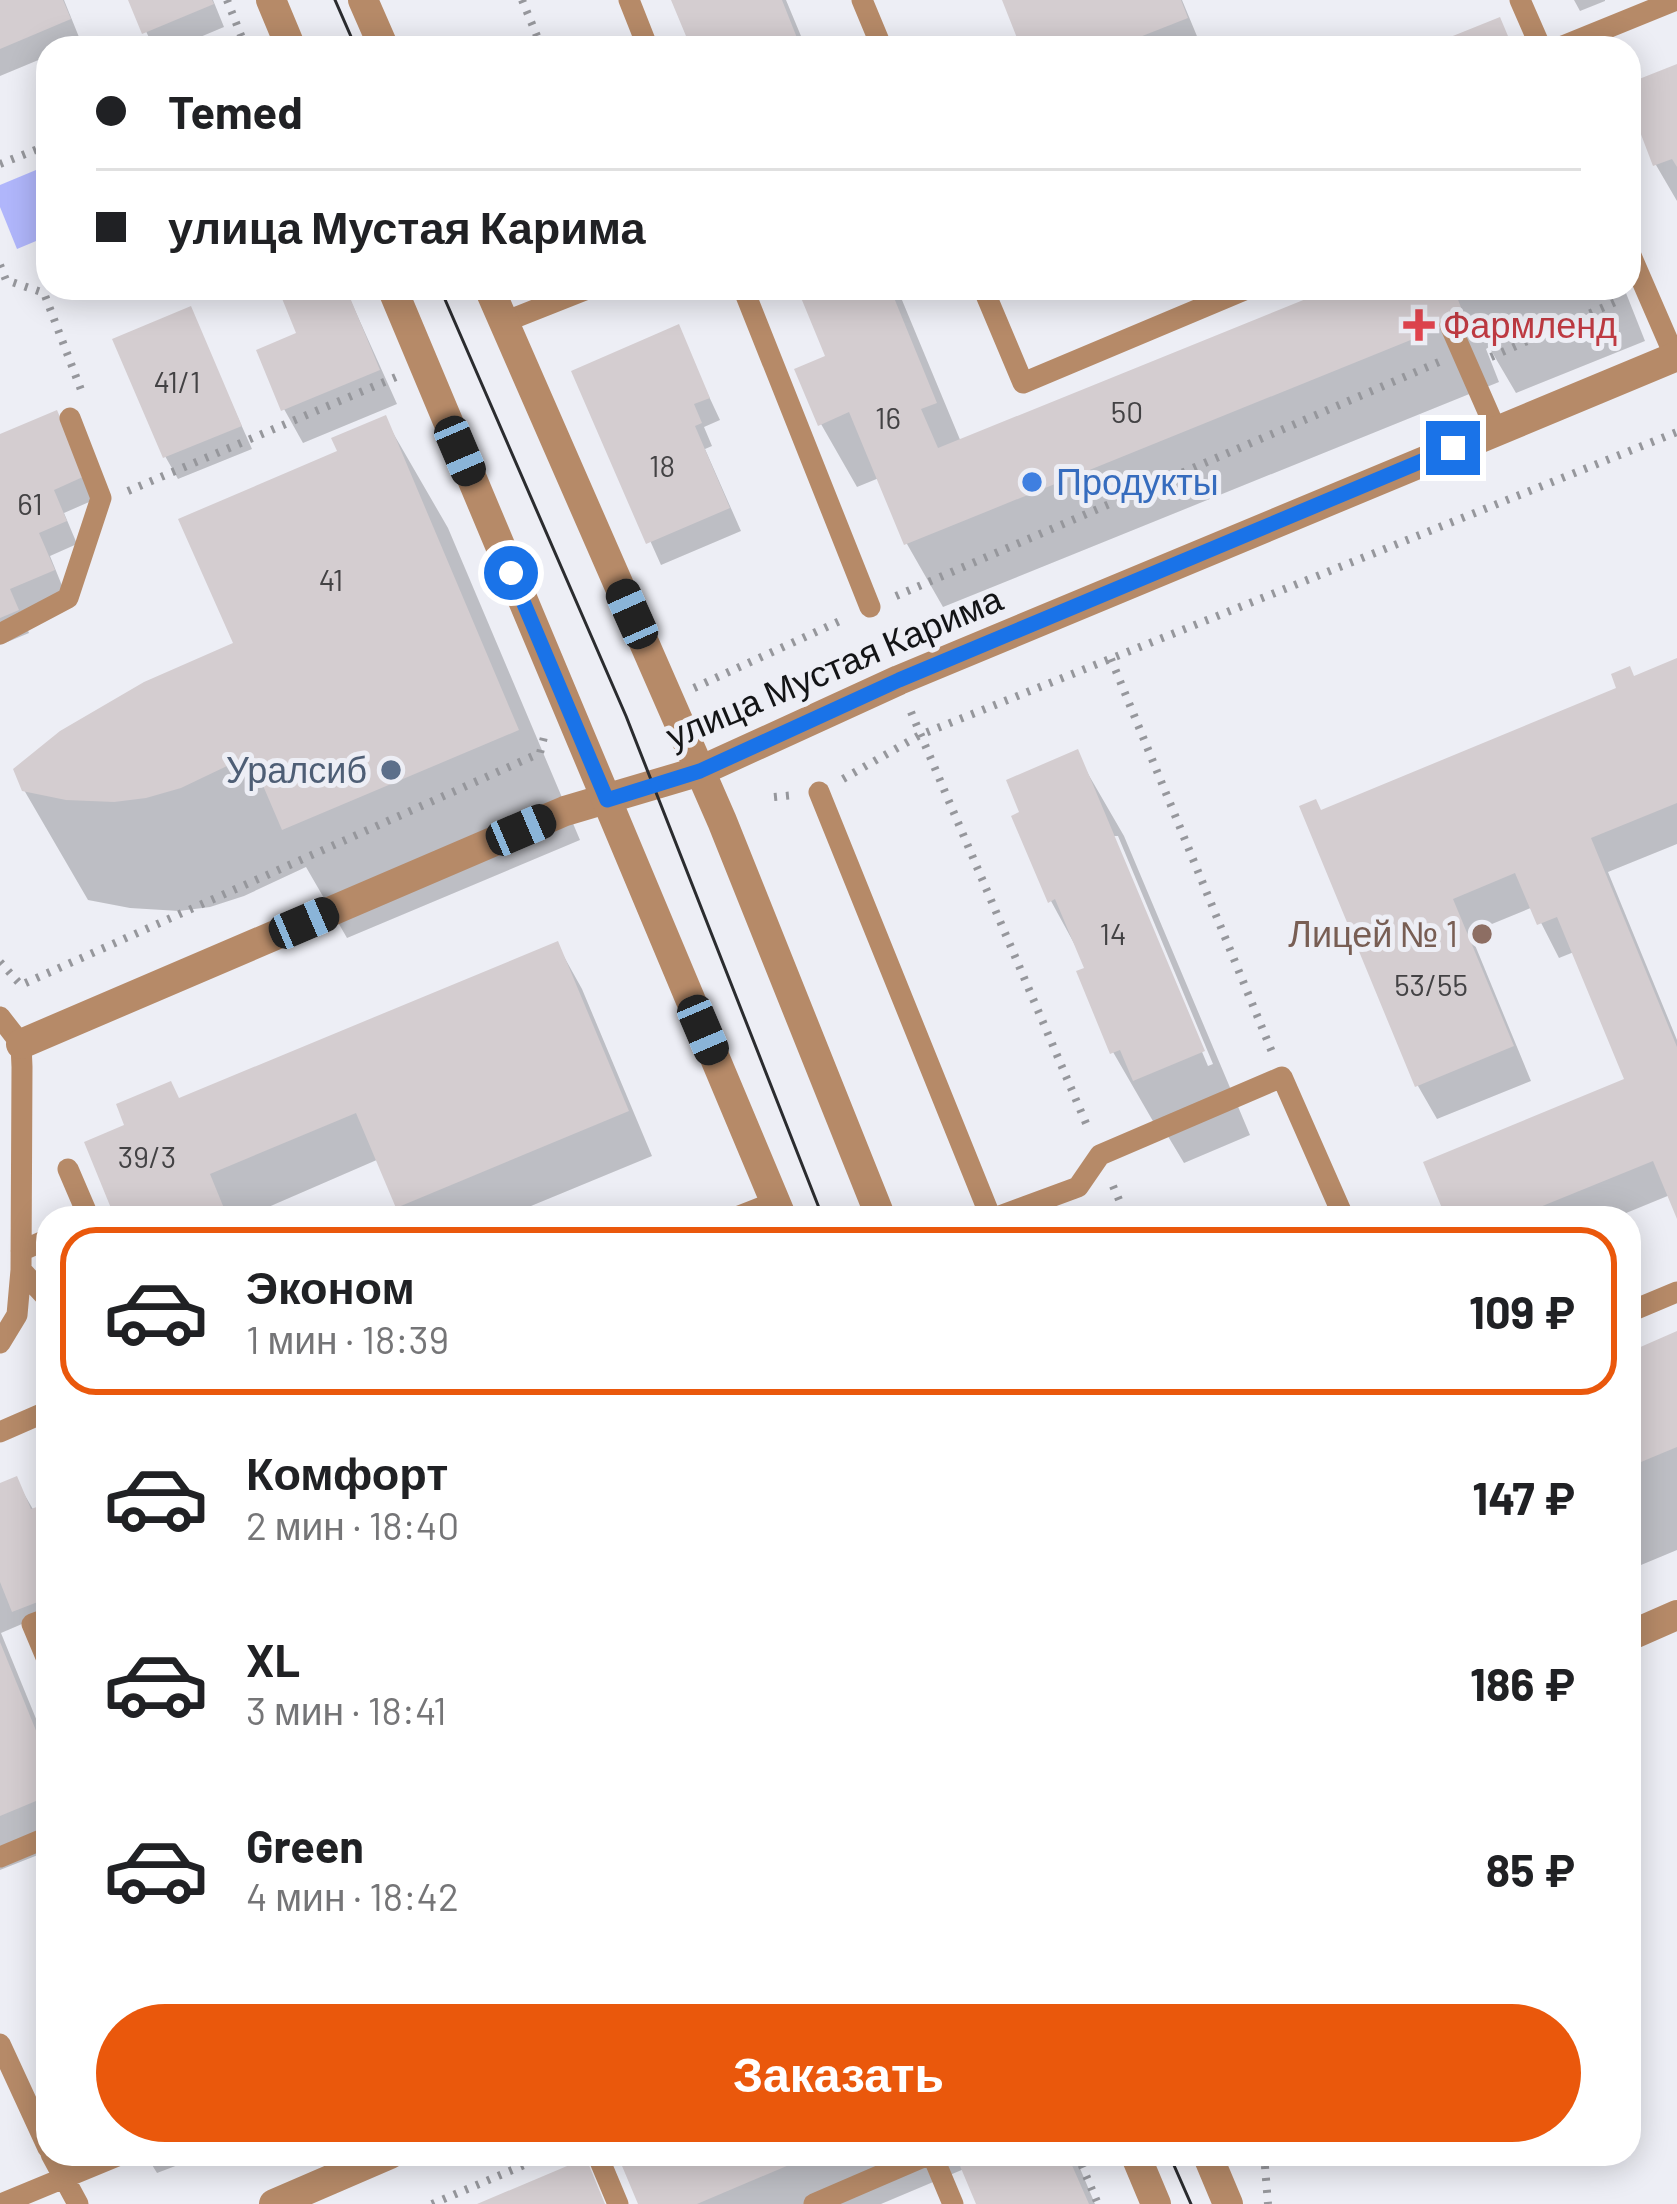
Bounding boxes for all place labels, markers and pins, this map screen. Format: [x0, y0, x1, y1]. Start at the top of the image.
place label: Фармленд [1443, 302, 1617, 346]
marker: Фармленд [1406, 312, 1432, 338]
place label: Продукты [1056, 459, 1219, 503]
marker: Продукты [1019, 469, 1045, 495]
place label: Уралсиб [226, 747, 367, 791]
marker: Уралсиб [378, 757, 404, 783]
place label: Лицей № 1 [1288, 911, 1458, 955]
marker: Лицей № 1 [1469, 921, 1495, 947]

